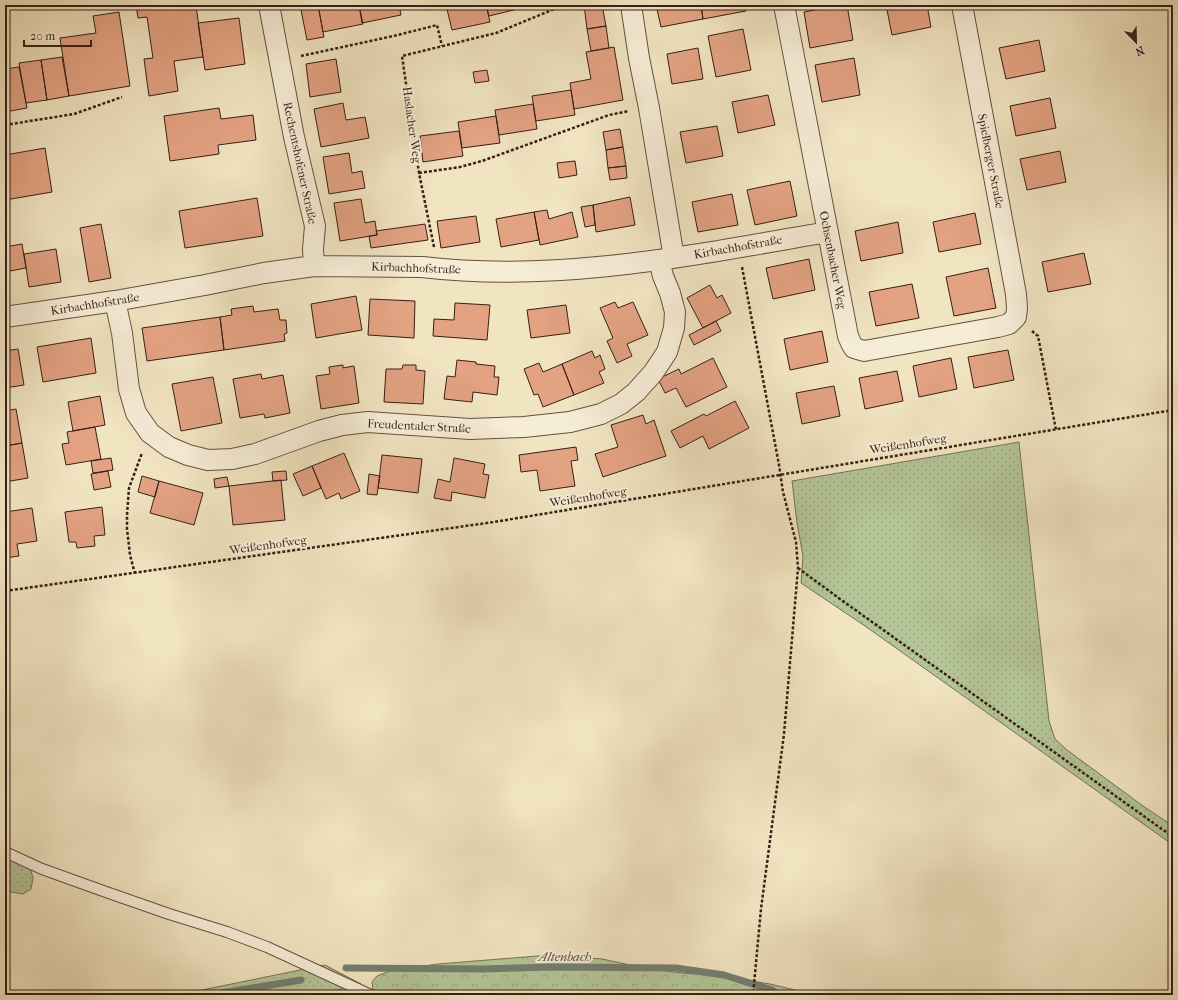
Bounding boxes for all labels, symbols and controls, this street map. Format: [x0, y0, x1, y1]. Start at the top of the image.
scale bar [24, 22, 91, 48]
north arrow [1116, 22, 1156, 62]
text: 20 m [30, 29, 55, 43]
text: N [1133, 43, 1146, 59]
street label: Haslacher Weg [400, 86, 424, 165]
street label: Rechentshofener Straße [280, 101, 320, 225]
street label: Spielberger Straße [975, 112, 1007, 210]
street label: Ochsenbacher Weg [817, 210, 849, 311]
street label: Kirbachhofstraße [693, 232, 783, 262]
street label: Kirbachhofstraße [371, 259, 461, 277]
street label: Kirbachhofstraße [50, 290, 140, 318]
street label: Freudentaler Straße [367, 416, 471, 436]
street label: Weißenhofweg [867, 431, 948, 457]
street label: Weißenhofweg [547, 484, 628, 510]
street label: Weißenhofweg [228, 533, 308, 557]
water label: Altenbach [537, 949, 592, 964]

